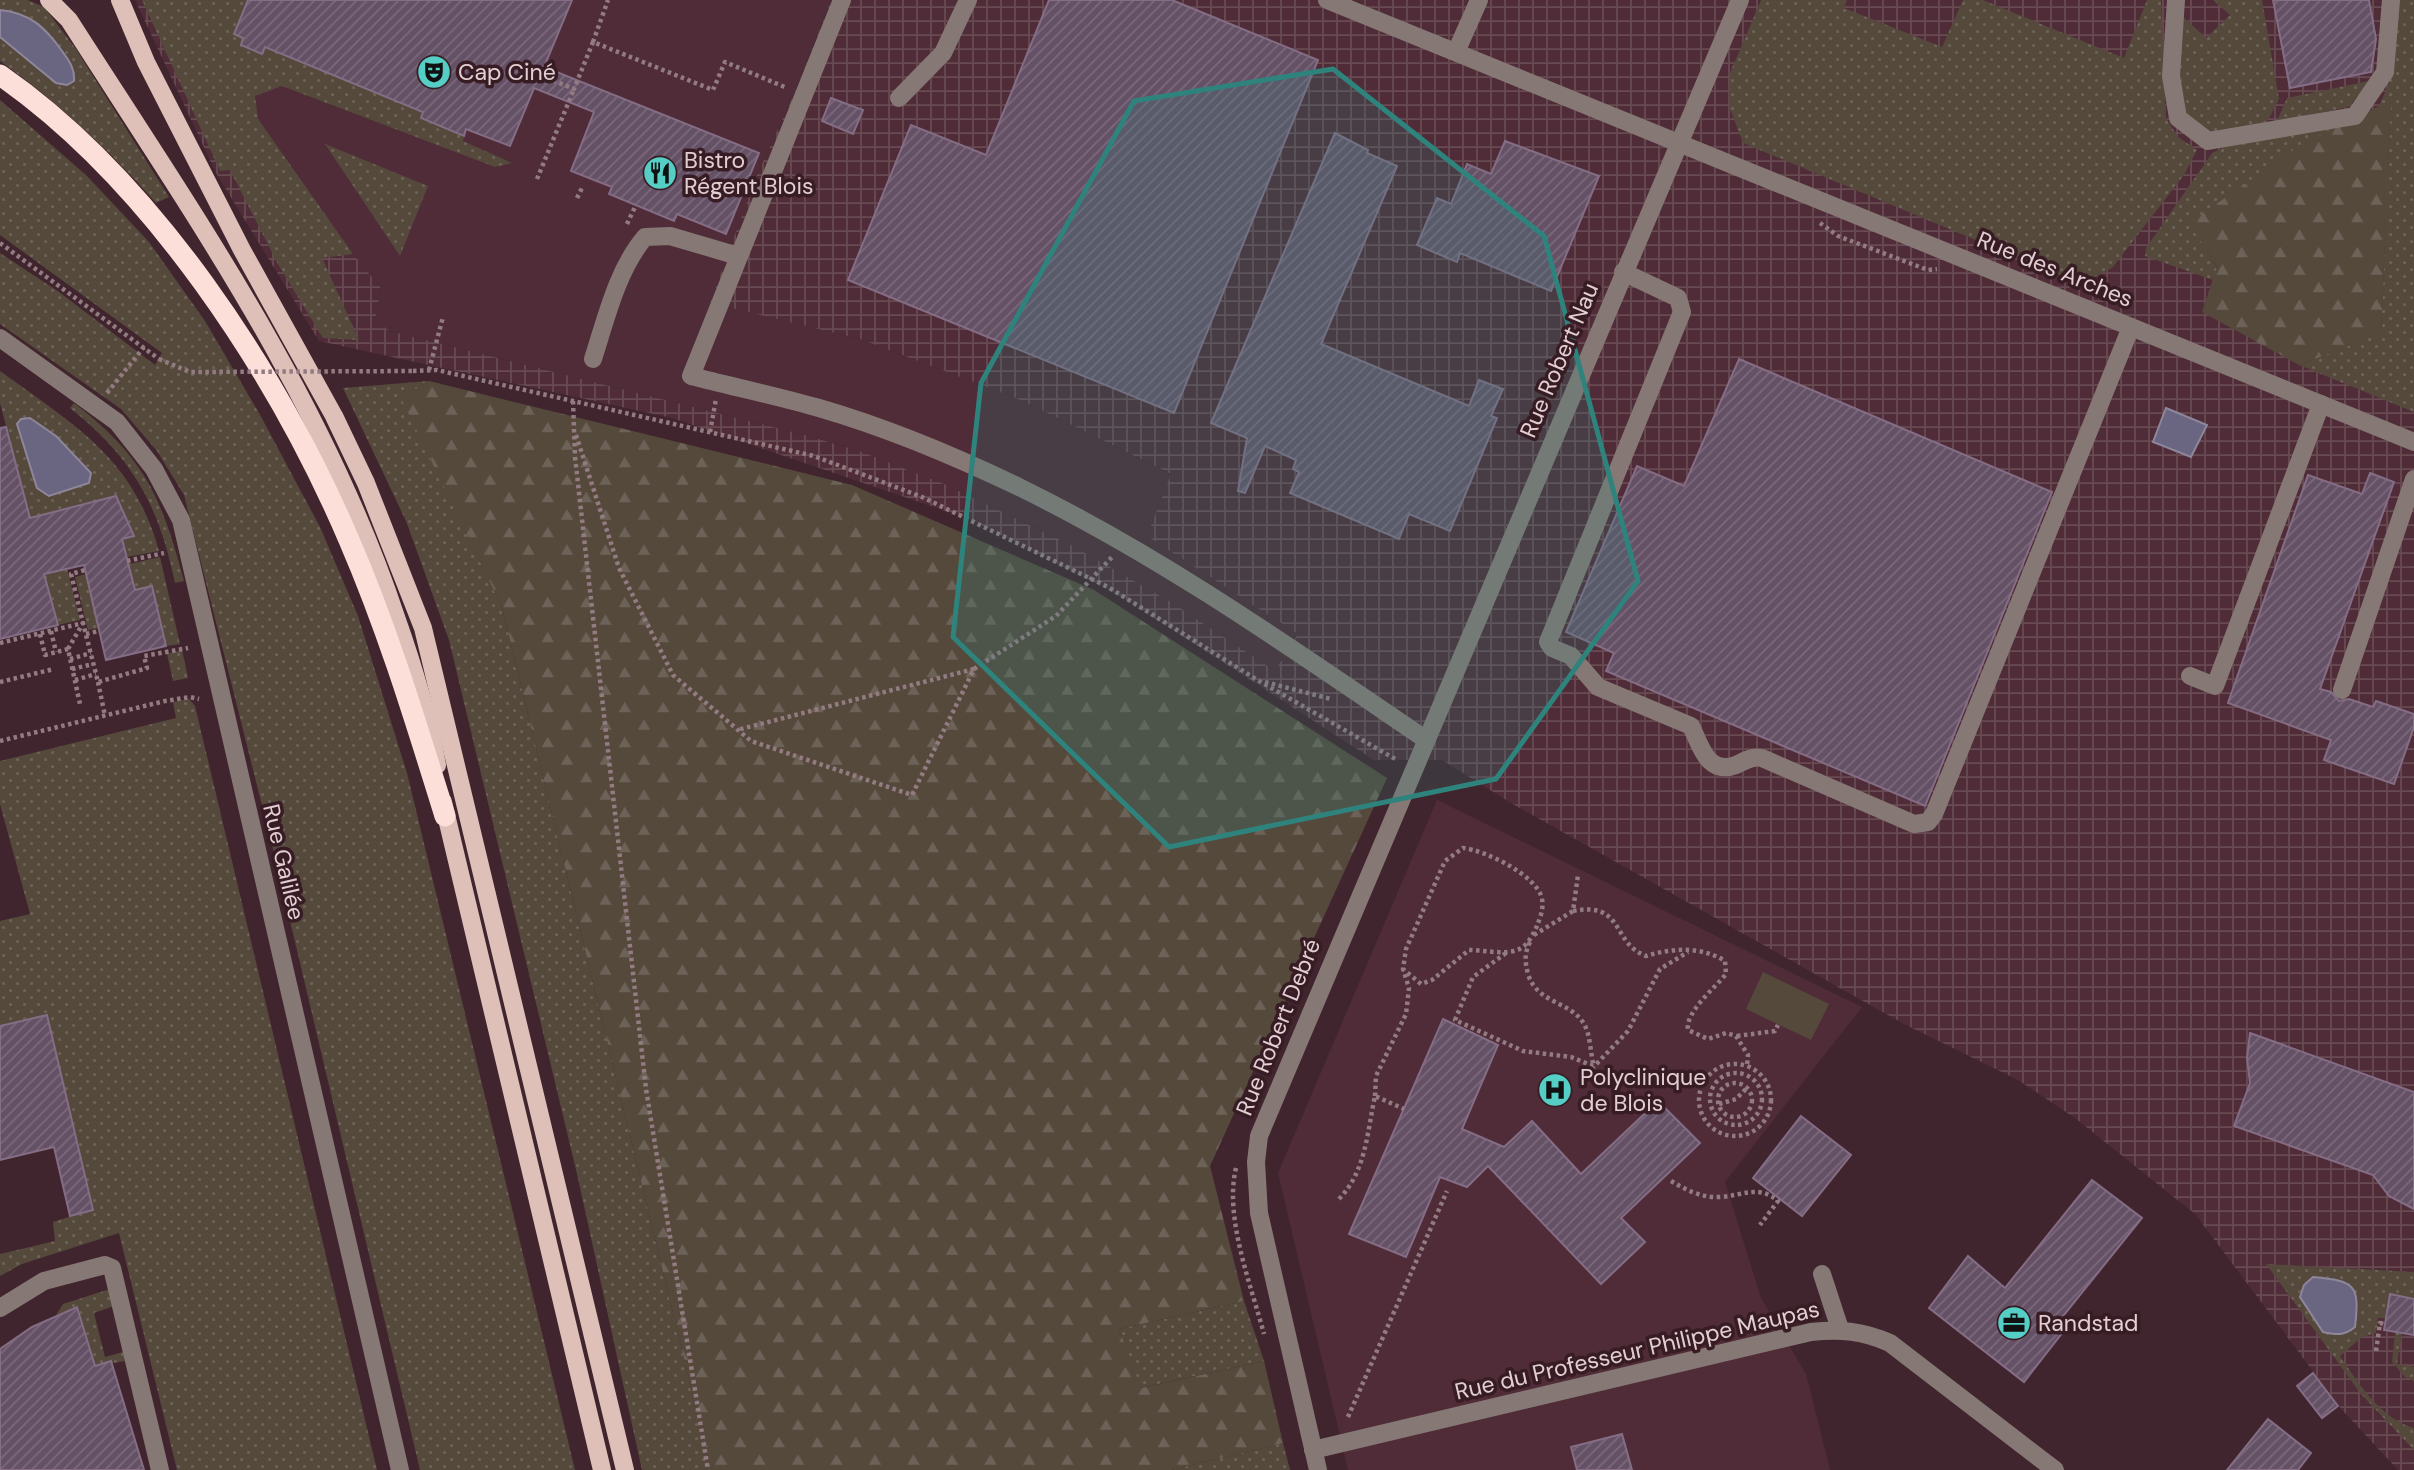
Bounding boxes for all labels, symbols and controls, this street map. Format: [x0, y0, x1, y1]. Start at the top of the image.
theatre icon: Cap Ciné [415, 53, 453, 91]
place label: Cap Ciné [458, 57, 556, 87]
place label: Bistro Régent Blois [684, 145, 813, 201]
restaurant icon: Bistro Régent Blois [641, 154, 679, 192]
street label: Rue des Arches [1973, 224, 2137, 314]
street label: Rue Robert Nau [1513, 278, 1605, 442]
street label: Rue Galilée [256, 801, 312, 923]
street label: Rue Robert Debré [1229, 934, 1327, 1120]
place label: Polyclinique de Blois [1580, 1062, 1706, 1118]
hospital icon: Polyclinique de Blois [1536, 1071, 1574, 1109]
street label: Rue du Professeur Philippe Maupas [1452, 1293, 1822, 1407]
office icon: Randstad [1995, 1304, 2033, 1342]
place label: Randstad [2038, 1308, 2138, 1338]

